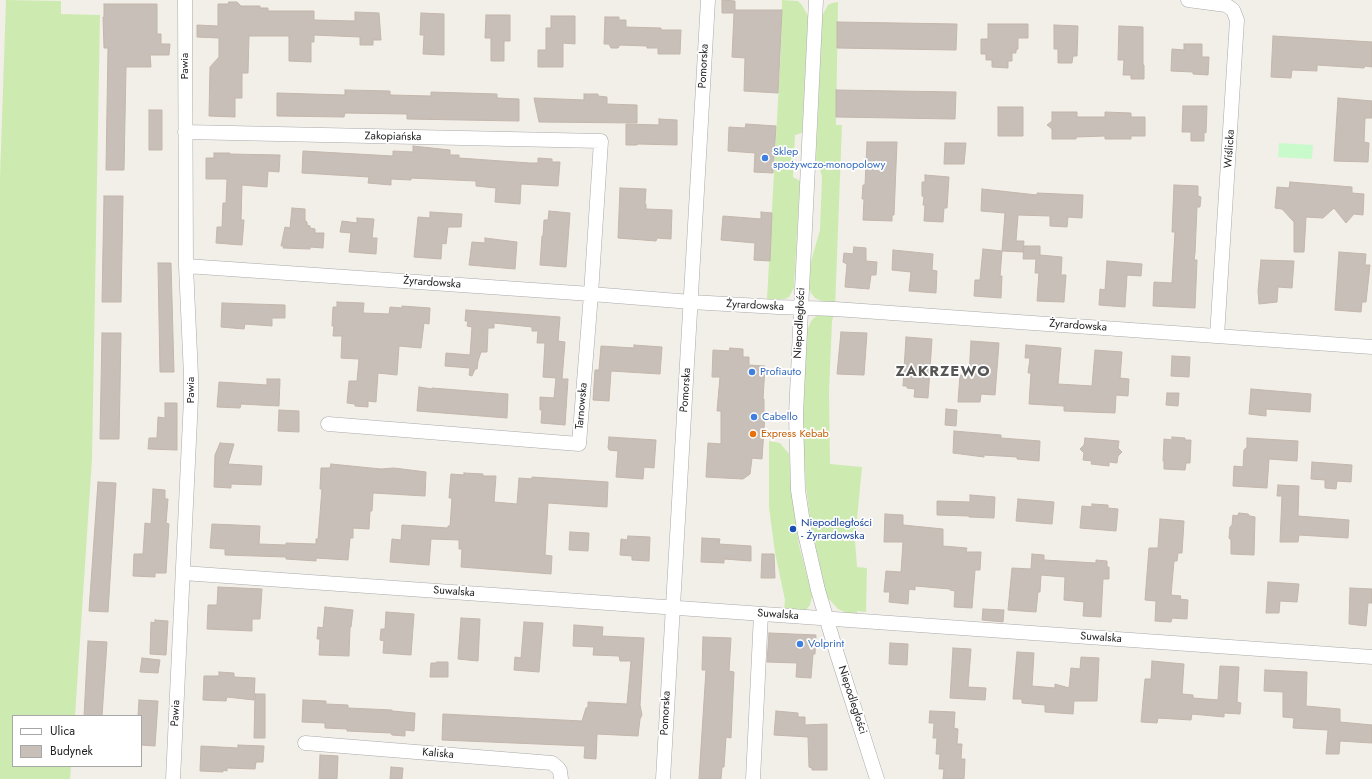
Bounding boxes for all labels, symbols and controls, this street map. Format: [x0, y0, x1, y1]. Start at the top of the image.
street label: Pomorska [696, 43, 712, 89]
street label: Pawia [178, 53, 192, 79]
street label: Wiślicka [1222, 129, 1238, 169]
street label: Zakopiańska [365, 130, 421, 144]
place label: Sklep spożywczo-monopolowy [773, 145, 885, 171]
marker: Sklep spożywczo-monopolowy [760, 153, 770, 163]
street label: Żyrardowska [403, 274, 461, 292]
street label: Niepodległości [792, 287, 808, 359]
street label: Żyrardowska [726, 298, 784, 314]
street label: Żyrardowska [1049, 317, 1107, 335]
district label: ZAKRZEWO [896, 363, 990, 381]
place label: Profiauto [760, 365, 801, 379]
street label: Pomorska [678, 367, 694, 413]
marker: Profiauto [747, 367, 757, 377]
street label: Pawia [184, 377, 198, 403]
street label: Tarnowska [573, 382, 591, 430]
place label: Cabello [762, 410, 798, 424]
marker: Cabello [749, 412, 759, 422]
place label: Express Kebab [761, 427, 829, 441]
marker: Express Kebab [748, 429, 758, 439]
place label: Niepodległości - Żyrardowska [801, 516, 872, 542]
marker: Niepodległości - Żyrardowska [788, 524, 798, 534]
street label: Suwalska [433, 584, 475, 600]
street label: Suwalska [757, 607, 799, 623]
street label: Suwalska [1080, 630, 1122, 646]
place label: Volprint [808, 637, 844, 651]
marker: Volprint [795, 639, 805, 649]
street label: Niepodległości [835, 664, 869, 736]
street label: Pomorska [658, 690, 674, 736]
street label: Pawia [169, 699, 183, 727]
legend [12, 715, 142, 767]
text: Ulica [50, 722, 75, 740]
text: Budynek [50, 742, 93, 760]
street label: Kaliska [422, 746, 454, 762]

